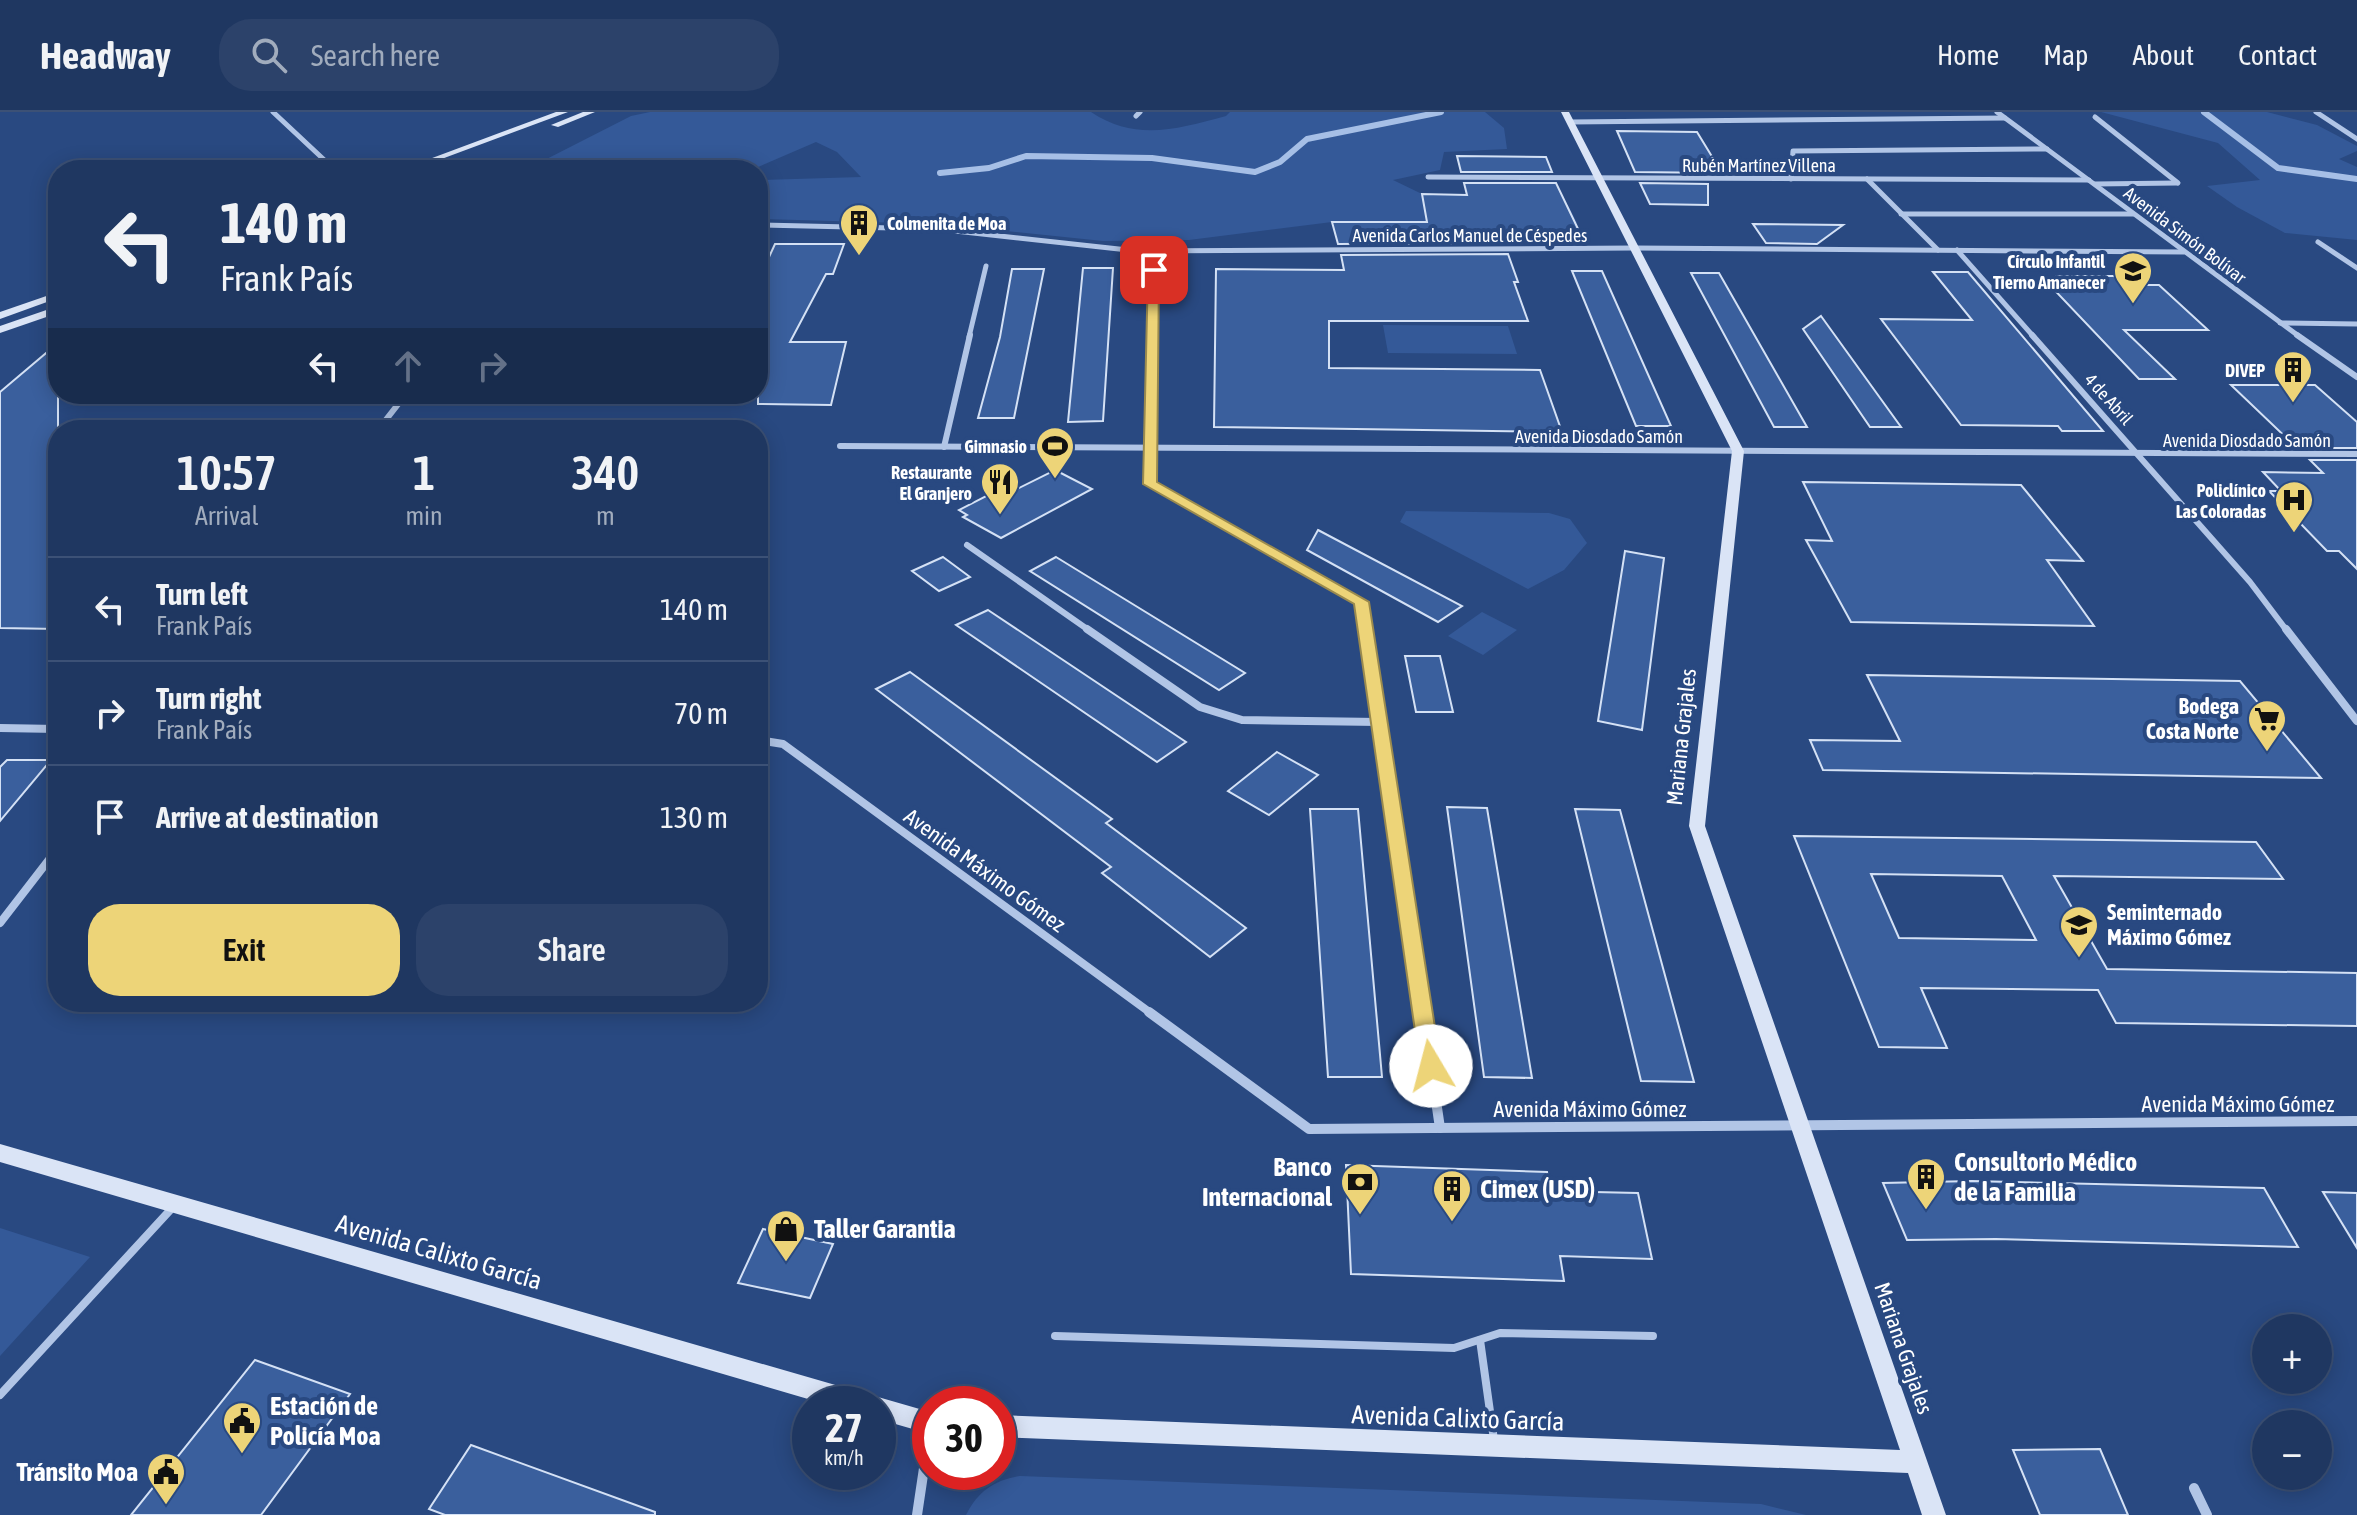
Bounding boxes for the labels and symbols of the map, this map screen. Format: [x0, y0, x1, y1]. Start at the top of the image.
street label: Rubén Martínez Villena [1682, 155, 1836, 176]
street label: Avenida Simón Bolívar [2120, 182, 2251, 288]
building icon: Colmenita de Moa [838, 202, 880, 257]
place label: Colmenita de Moa [887, 213, 1006, 234]
street label: Avenida Carlos Manuel de Céspedes [1353, 225, 1587, 246]
pin [1120, 236, 1188, 304]
school or university icon: Círculo Infantil Tierno Amanecer [2112, 250, 2154, 305]
place label: Círculo Infantil Tierno Amanecer [1993, 251, 2106, 293]
building icon: DIVEP [2272, 349, 2314, 404]
place label: DIVEP [2225, 360, 2265, 381]
street label: 4 de Abril [2081, 369, 2138, 429]
sports icon: Gimnasio [1034, 425, 1076, 480]
street label: Avenida Diosdado Samón [1515, 426, 1683, 447]
street label: Avenida Diosdado Samón [2163, 430, 2331, 451]
place label: Gimnasio [964, 436, 1027, 457]
restaurant icon: Restaurante El Granjero [979, 461, 1021, 516]
place label: Restaurante El Granjero [891, 462, 972, 504]
hospital icon: Policlínico Las Coloradas [2273, 479, 2315, 534]
place label: Policlínico Las Coloradas [2176, 480, 2267, 522]
street label: Mariana Grajales [1661, 667, 1701, 807]
place label: Bodega Costa Norte [2146, 693, 2239, 744]
supermarket icon: Bodega Costa Norte [2246, 698, 2288, 753]
street label: Avenida Máximo Gómez [899, 803, 1071, 937]
place label: Seminternado Máximo Gómez [2107, 899, 2231, 950]
school or university icon: Seminternado Máximo Gómez [2058, 904, 2100, 959]
position arrow [1389, 1024, 1473, 1108]
street label: Avenida Máximo Gómez [2142, 1091, 2335, 1117]
street label: Avenida Máximo Gómez [1494, 1096, 1687, 1122]
place label: Consultorio Médico de la Familia [1954, 1147, 2137, 1207]
place label: Banco Internacional [1202, 1152, 1333, 1212]
building icon: Consultorio Médico de la Familia [1905, 1156, 1947, 1211]
bank icon: Banco Internacional [1339, 1161, 1381, 1216]
building icon: Cimex (USD) [1431, 1168, 1473, 1223]
place label: Cimex (USD) [1480, 1174, 1595, 1204]
street label: Avenida Calixto García [333, 1208, 545, 1296]
shop icon: Taller Garantia [765, 1208, 807, 1263]
place label: Taller Garantia [814, 1214, 956, 1244]
street label: Mariana Grajales [1869, 1279, 1939, 1417]
speed limit sign: 30 [912, 1386, 1016, 1490]
place label: Estación de Policía Moa [270, 1391, 381, 1451]
street label: Avenida Calixto García [1351, 1399, 1565, 1437]
public building icon: Estación de Policía Moa [221, 1400, 263, 1455]
public building icon: Tránsito Moa [145, 1451, 187, 1506]
place label: Tránsito Moa [16, 1457, 138, 1487]

